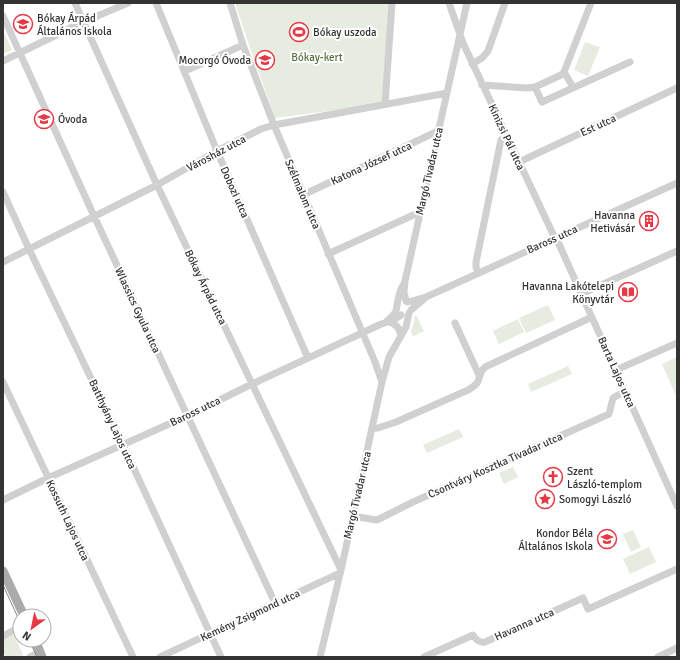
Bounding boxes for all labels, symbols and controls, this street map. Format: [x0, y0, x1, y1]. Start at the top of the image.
place label: Bókay Árpád Általános Iskola [37, 11, 112, 38]
school or university icon: Bókay Árpád Általános Iskola [12, 13, 34, 35]
sports icon: Bókay uszoda [288, 21, 310, 43]
place label: Bókay uszoda [313, 26, 377, 39]
school or university icon: Mocorgó Óvoda [254, 49, 276, 71]
park label: Bókay-kert [291, 51, 343, 64]
place label: Mocorgó Óvoda [178, 53, 251, 67]
street label: Kinizsi Pál utca [486, 102, 528, 173]
school or university icon: Óvoda [33, 108, 55, 130]
street label: Est utca [578, 111, 618, 139]
place label: Óvoda [58, 112, 88, 126]
street label: Margó Tivadar utca [413, 126, 446, 216]
street label: Városház utca [184, 132, 248, 175]
street label: Katona József utca [329, 139, 414, 188]
street label: Szélmalom utca [282, 157, 323, 231]
street label: Dobozi utca [217, 164, 252, 220]
place label: Havanna Hetivásár [590, 209, 635, 235]
building icon: Havanna Hetivásár [638, 210, 660, 232]
street label: Baross utca [525, 222, 580, 256]
street label: Bókay Árpád utca [182, 247, 230, 327]
street label: Wlassics Gyula utca [112, 265, 163, 356]
place label: Havanna Lakótelepi Könyvtár [522, 280, 614, 306]
library icon: Havanna Lakótelepi Könyvtár [617, 281, 639, 303]
street label: Barta Lajos utca [595, 335, 638, 410]
street label: Batthyány Lajos utca [86, 377, 139, 471]
street label: Baross utca [168, 394, 223, 429]
street label: Csontváry Kosztka Tivadar utca [426, 430, 565, 501]
street label: Margó Tivadar utca [341, 450, 374, 540]
place label: Szent László-templom [567, 465, 642, 491]
church icon: Szent László-templom [542, 466, 564, 488]
street label: Kossuth Lajos utca [43, 478, 92, 563]
place icon: Somogyi László [534, 488, 556, 510]
place label: Somogyi László [559, 493, 632, 506]
place label: Kondor Béla Általános Iskola [518, 527, 593, 553]
school or university icon: Kondor Béla Általános Iskola [596, 528, 618, 550]
street label: Kemény Zsigmond utca [198, 586, 303, 644]
street label: Havanna utca [492, 605, 556, 643]
north arrow [12, 608, 52, 648]
text: N [20, 628, 34, 644]

